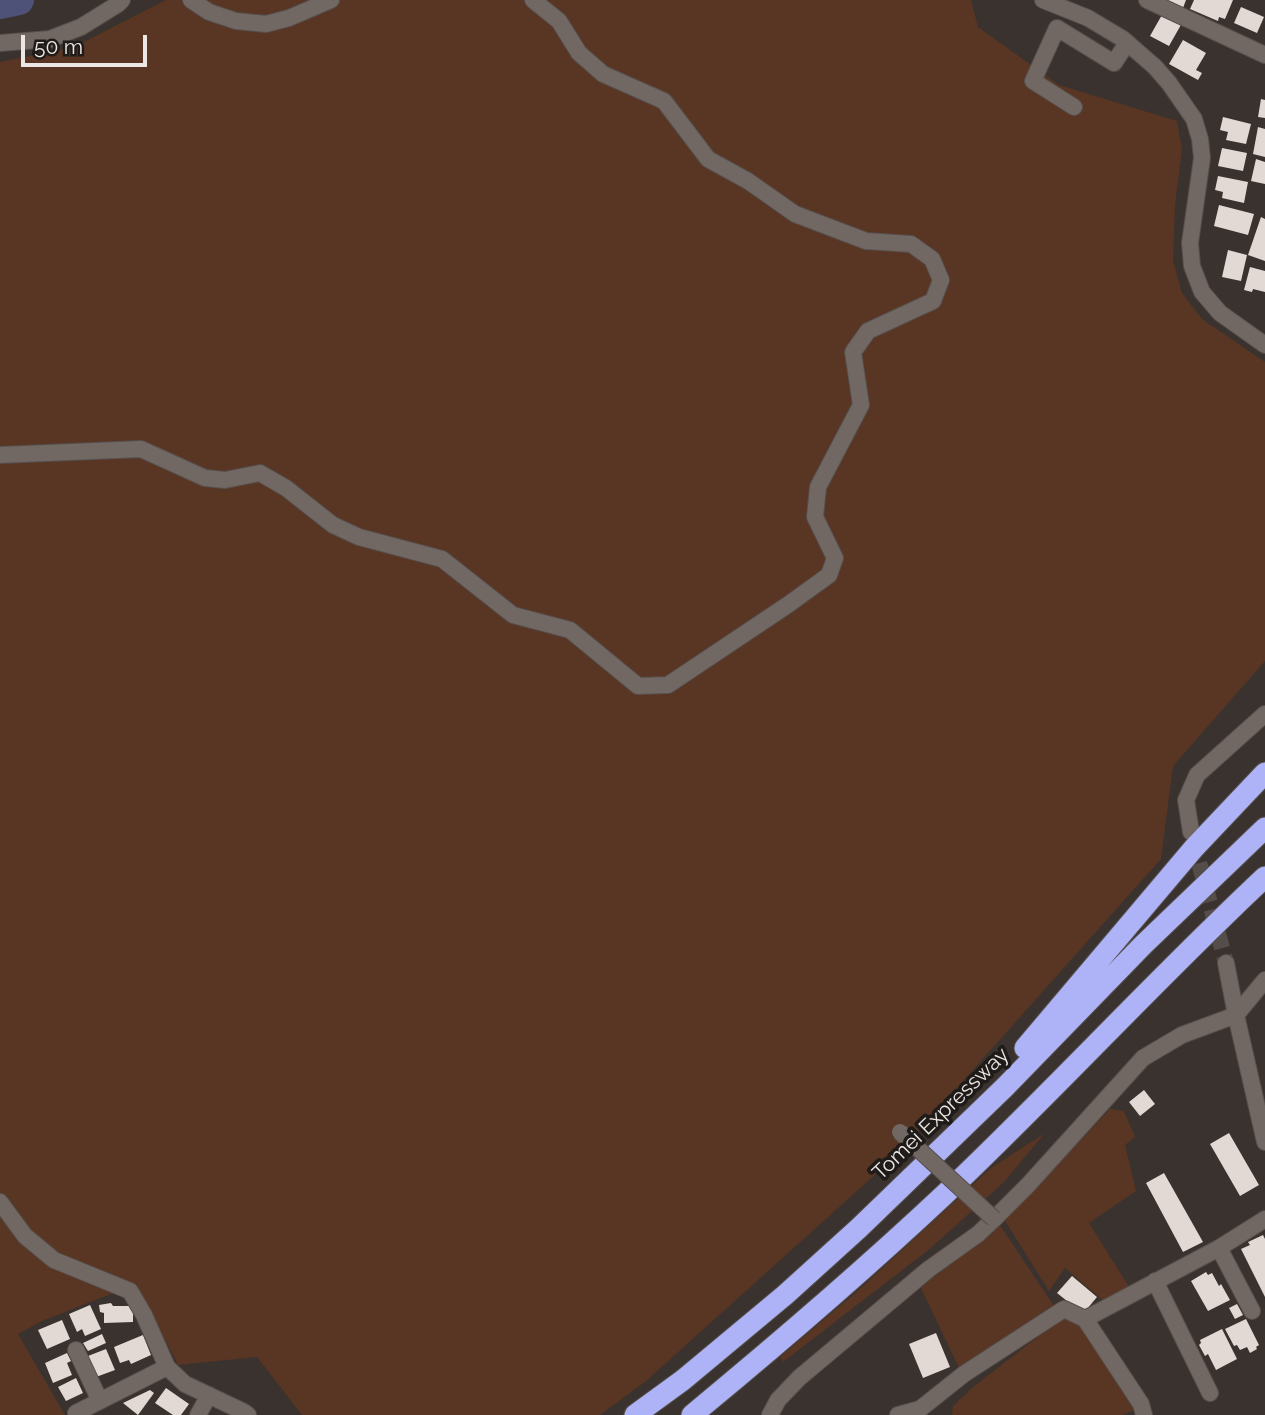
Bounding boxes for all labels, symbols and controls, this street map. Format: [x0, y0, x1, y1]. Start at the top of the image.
scale bar [24, 21, 150, 65]
text: 50 m [34, 34, 83, 59]
street label: Tomei Expressway [868, 1043, 1014, 1185]

